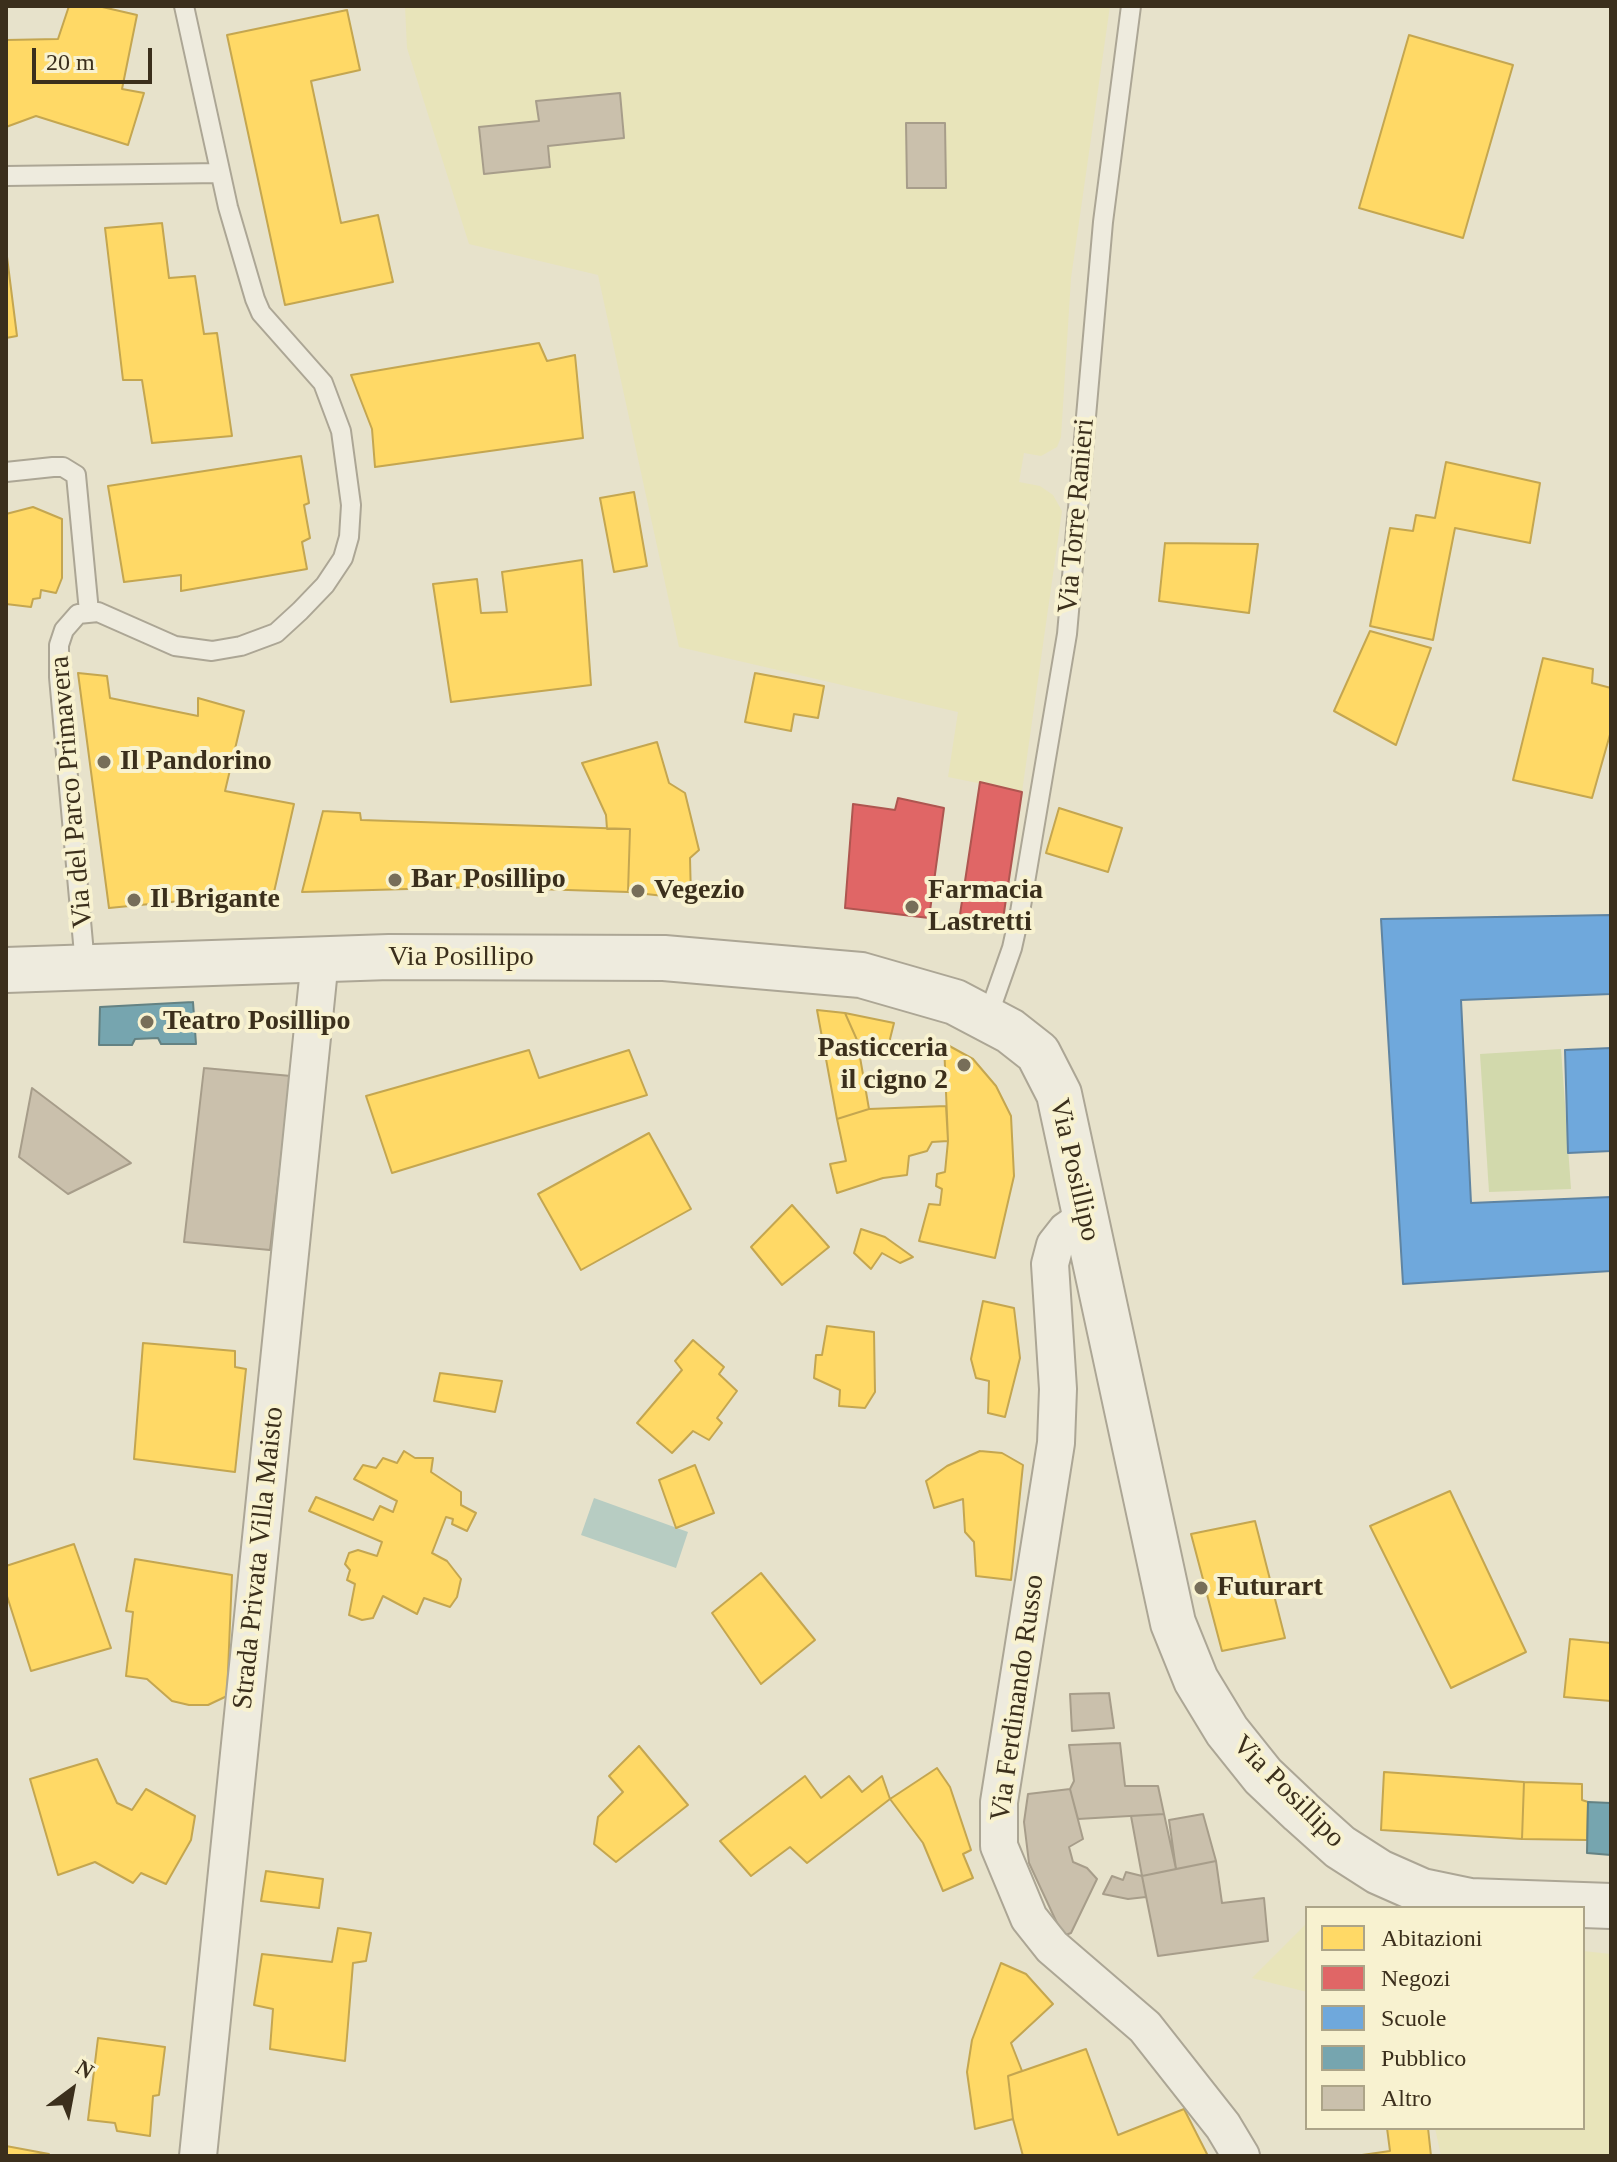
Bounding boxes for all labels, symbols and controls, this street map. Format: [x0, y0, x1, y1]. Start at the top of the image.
scale bar [36, 32, 156, 82]
text: 20 m [46, 49, 95, 75]
street label: Via Torre Ranieri [1052, 417, 1102, 615]
street label: Via del Parco Primavera [43, 655, 101, 929]
place label: Il Pandorino [120, 745, 272, 779]
marker: Il Pandorino [95, 753, 113, 771]
place label: Bar Posillipo [411, 863, 566, 897]
marker: Bar Posillipo [386, 871, 404, 889]
place label: Vegezio [654, 874, 745, 908]
place label: Farmacia Lastretti [928, 874, 1043, 940]
marker: Vegezio [629, 882, 647, 900]
place label: Il Brigante [150, 883, 280, 917]
marker: Il Brigante [125, 891, 143, 909]
marker: Farmacia Lastretti [903, 898, 921, 916]
street label: Via Posillipo [388, 941, 534, 975]
place label: Teatro Posillipo [163, 1005, 350, 1039]
marker: Teatro Posillipo [138, 1013, 156, 1031]
place label: Pasticceria il cigno 2 [817, 1032, 948, 1098]
marker: Pasticceria il cigno 2 [955, 1056, 973, 1074]
street label: Via Posillipo [1041, 1095, 1107, 1245]
street label: Strada Privata Villa Maisto [226, 1405, 292, 1711]
place label: Futurart [1217, 1571, 1323, 1605]
street label: Via Ferdinando Russo [984, 1572, 1052, 1824]
marker: Futurart [1192, 1579, 1210, 1597]
street label: Via Posillipo [1225, 1729, 1351, 1855]
legend [1305, 1906, 1585, 2130]
text: Abitazioni [1381, 1925, 1482, 1951]
text: Negozi [1381, 1965, 1450, 1991]
text: Scuole [1381, 2005, 1446, 2031]
text: Pubblico [1381, 2045, 1466, 2071]
north arrow [32, 2050, 112, 2130]
text: N [72, 2054, 98, 2084]
text: Altro [1381, 2085, 1432, 2111]

